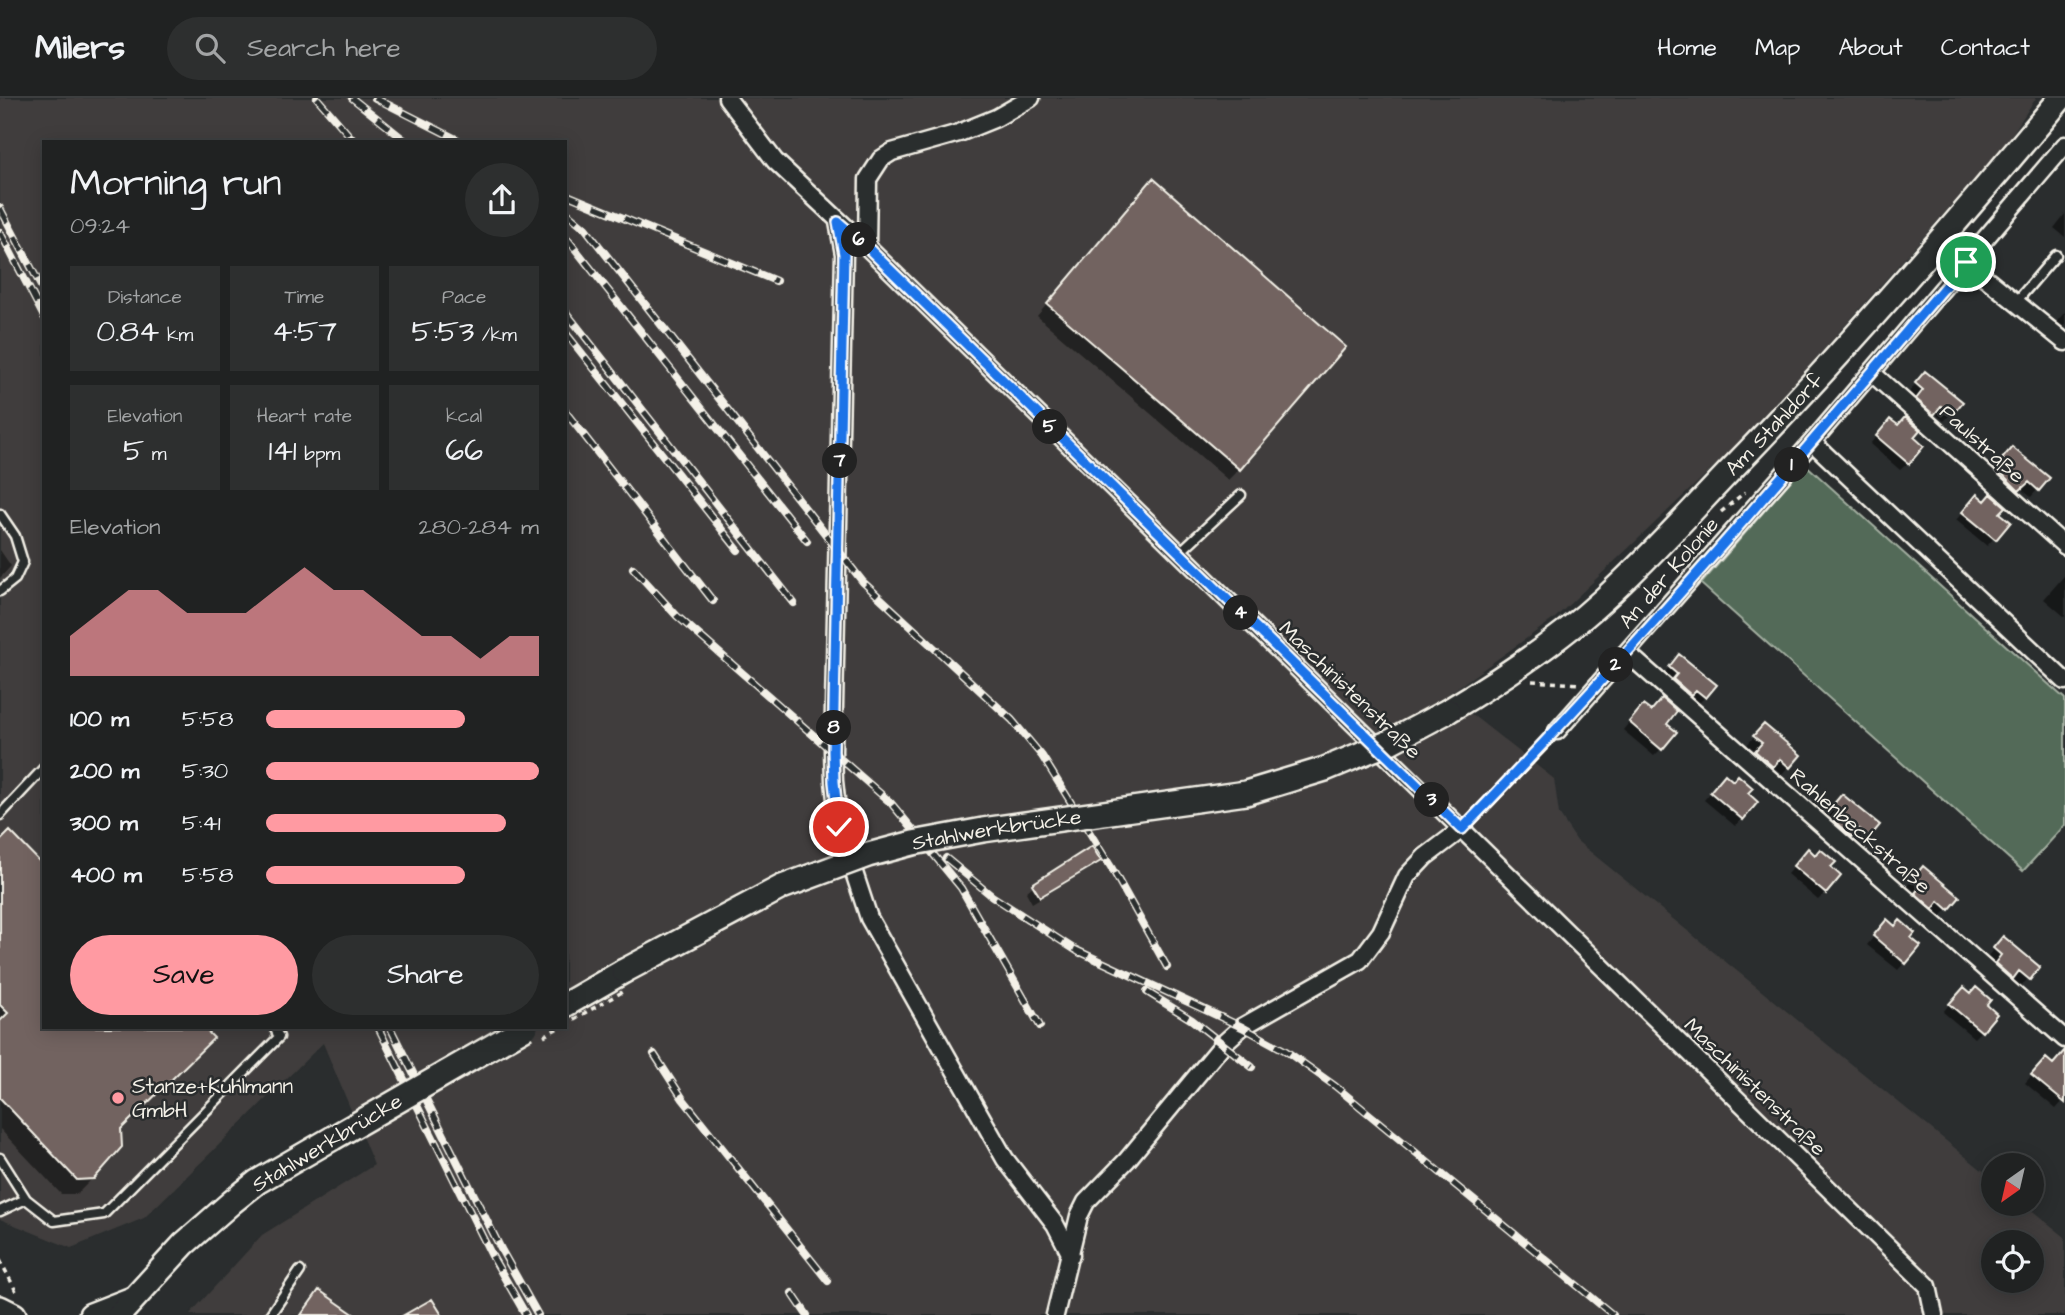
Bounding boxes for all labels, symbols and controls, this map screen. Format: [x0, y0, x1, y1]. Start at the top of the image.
search box [167, 17, 657, 80]
text: Milers [35, 25, 125, 71]
icon: search [191, 29, 229, 67]
text: Search here [247, 30, 401, 66]
text: Home [1657, 31, 1717, 65]
text: Map [1755, 31, 1800, 65]
text: About [1838, 31, 1903, 65]
text: Contact [1941, 31, 2030, 65]
text: Morning run [70, 158, 282, 210]
button: share [465, 163, 539, 237]
text: 09:24 [70, 210, 130, 242]
pin: 6 [842, 222, 876, 258]
text: 6 [853, 226, 864, 253]
pin [1936, 232, 1996, 292]
icon: arrive [1947, 243, 1985, 281]
text: Distance [108, 284, 182, 311]
text: Time [285, 284, 324, 311]
text: Pace [442, 284, 486, 311]
text: 0.84 [96, 311, 159, 353]
text: 4:57 [272, 311, 337, 353]
text: 5:53 [411, 311, 474, 353]
text: km [159, 322, 193, 349]
text: /km [474, 322, 517, 349]
street label: Am Stahldorf [1718, 366, 1830, 482]
street label: Paulstraße [1933, 398, 2031, 490]
text: Elevation [107, 403, 182, 430]
text: Heart rate [257, 403, 352, 430]
text: kcal [446, 403, 482, 430]
pin: 5 [1032, 410, 1068, 444]
text: 5 [1043, 413, 1056, 440]
text: 5 [123, 430, 144, 472]
text: 141 [269, 430, 297, 472]
text: 66 [445, 430, 483, 472]
text: m [144, 441, 167, 468]
text: bpm [297, 441, 340, 468]
pin: 7 [822, 444, 858, 478]
text: 7 [834, 447, 845, 474]
pin: 1 [1774, 448, 1810, 482]
text: 1 [1790, 451, 1793, 478]
text: Elevation [70, 511, 161, 543]
text: 280–284 m [418, 511, 539, 543]
street label: An der Kolonie [1612, 511, 1726, 635]
pin: 4 [1224, 596, 1258, 630]
text: 4 [1234, 599, 1247, 626]
street label: Maschinistenstraße [1272, 614, 1428, 766]
pin: 2 [1598, 648, 1634, 682]
text: 2 [1610, 651, 1621, 678]
text: 100 m [70, 703, 129, 735]
text: 5:58 [182, 703, 233, 735]
pin: 8 [816, 710, 852, 746]
text: 8 [827, 714, 840, 741]
text: 200 m [70, 755, 139, 787]
text: 5:30 [182, 755, 228, 787]
street label: Rahlenbeckstraße [1783, 762, 1937, 900]
pin: 3 [1414, 782, 1450, 818]
text: 3 [1427, 786, 1436, 813]
pin [809, 797, 869, 857]
street label: Stahlwerkbrücke [910, 802, 1083, 857]
text: 300 m [70, 807, 138, 839]
text: 5:41 [182, 807, 221, 839]
icon: check [820, 808, 858, 846]
text: 400 m [70, 859, 142, 891]
text: 5:58 [182, 859, 233, 891]
button: Save [70, 935, 298, 1015]
button: Share [312, 935, 539, 1015]
street label: Maschinistenstraße [1677, 1011, 1833, 1163]
place label: Stanze+Kuhlmann GmbH [132, 1072, 293, 1125]
street label: Stahlwerkbrücke [246, 1087, 408, 1199]
marker: Stanze+Kuhlmann GmbH [110, 1090, 126, 1106]
north arrow [1981, 1153, 2044, 1216]
map controls [1981, 1153, 2044, 1293]
button: locate [1981, 1230, 2044, 1293]

